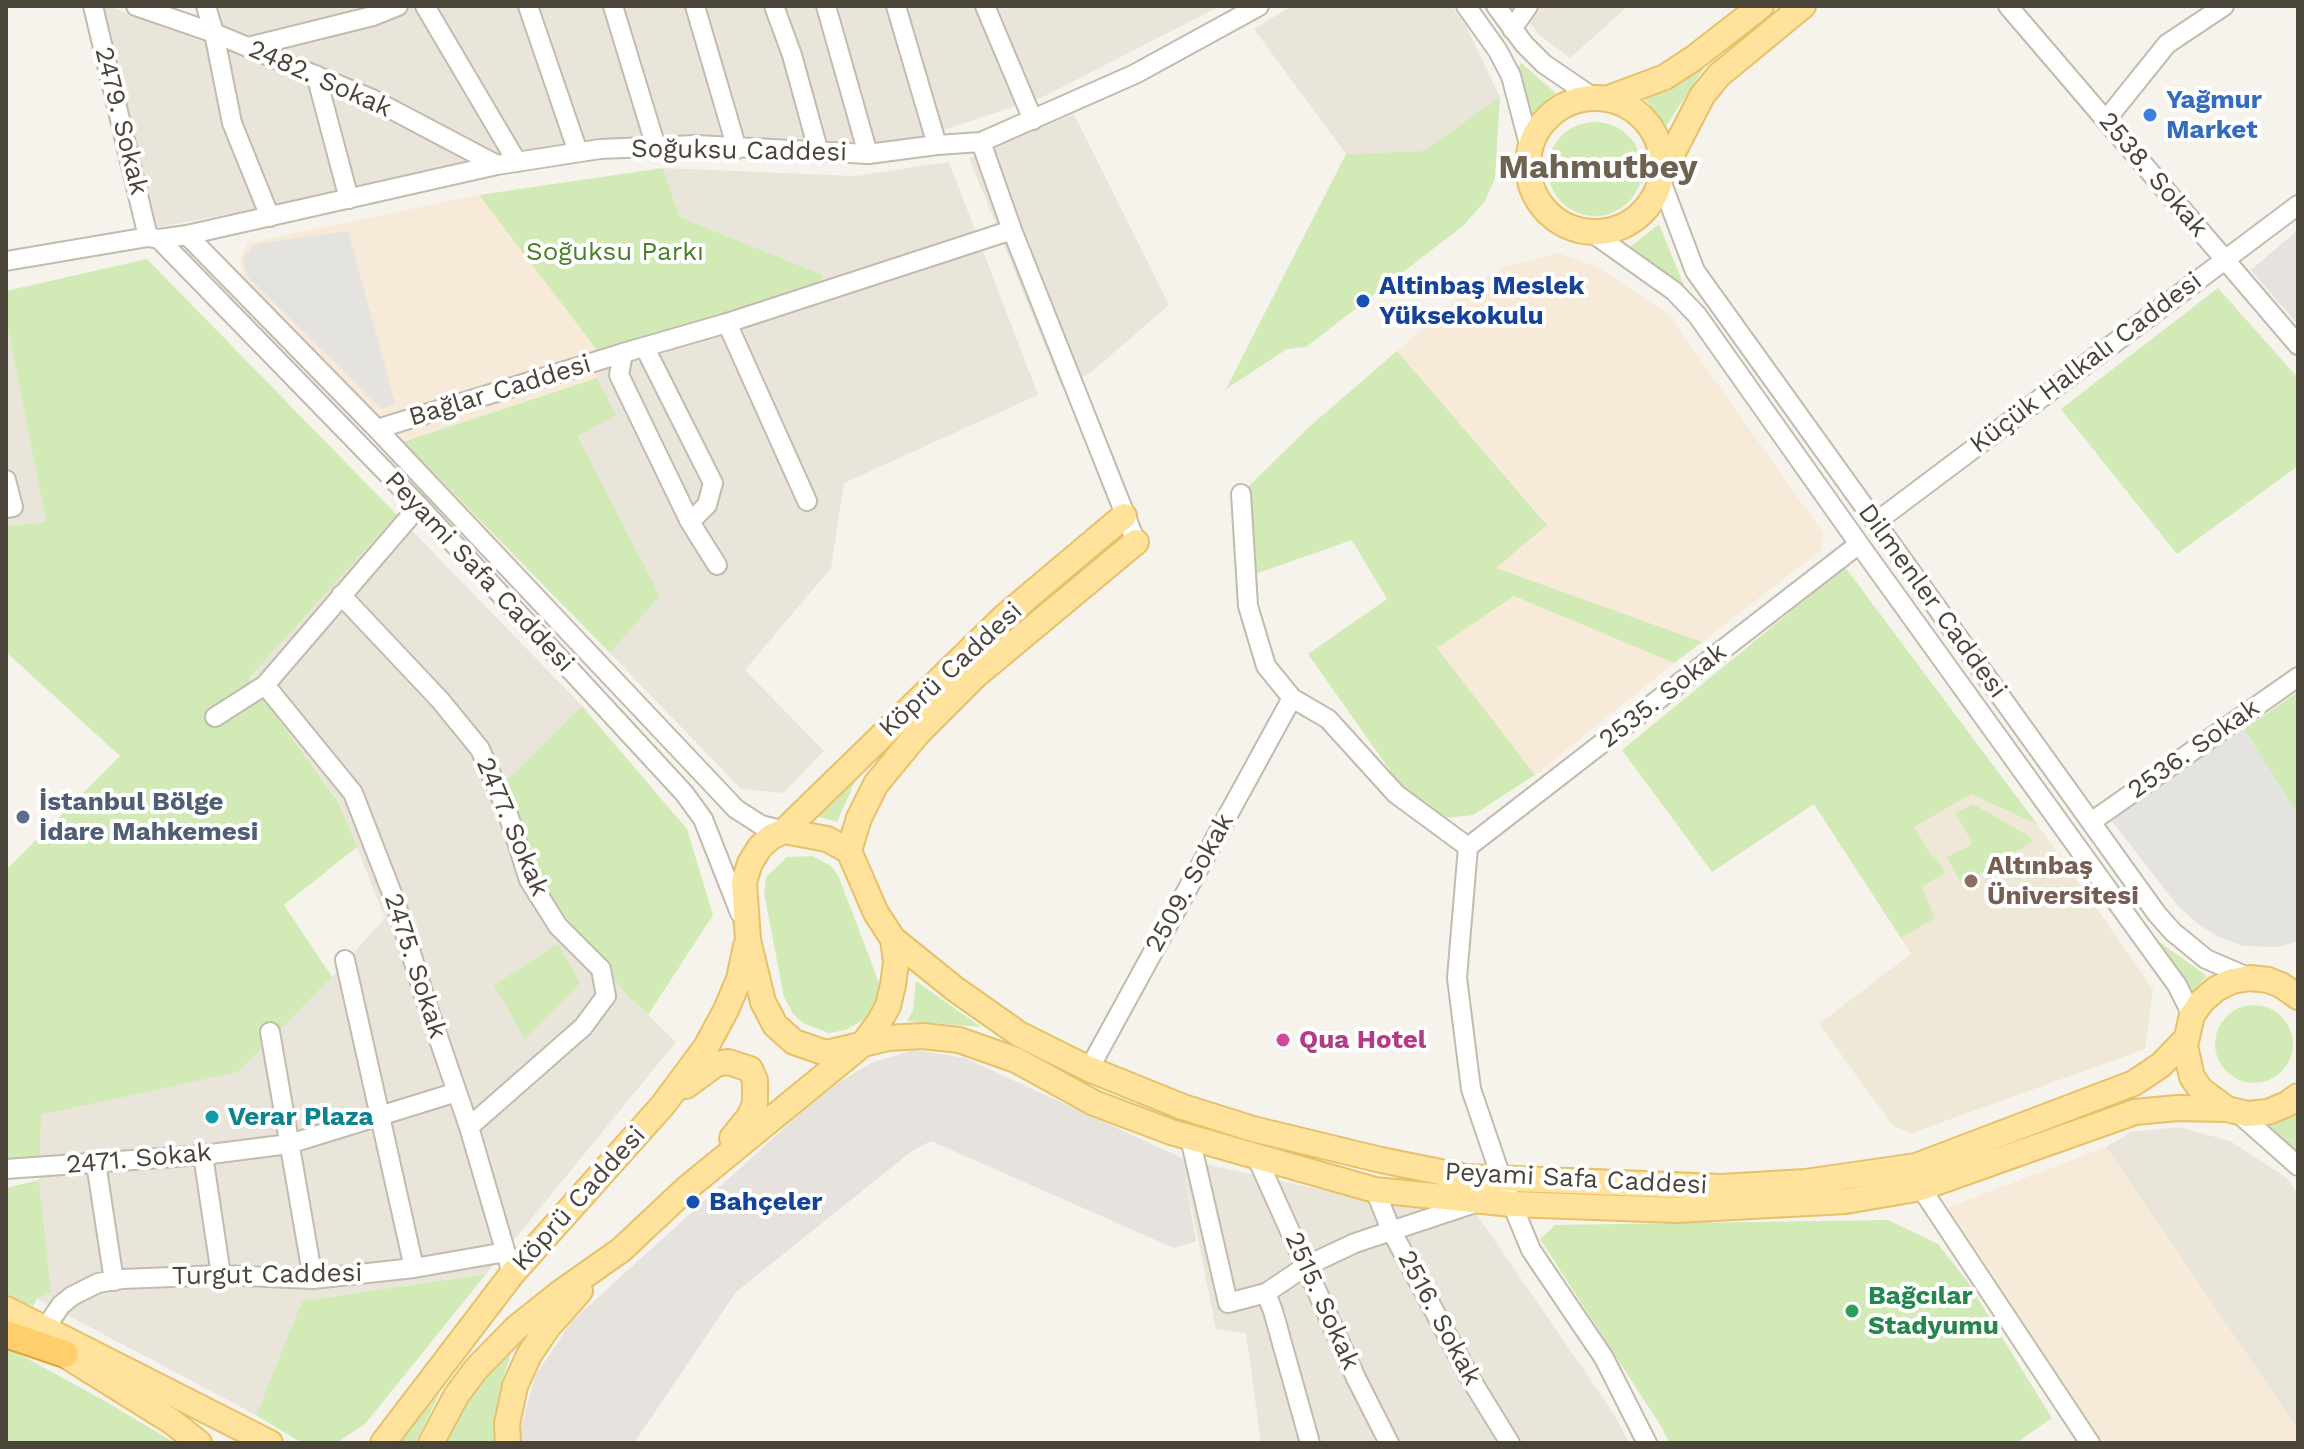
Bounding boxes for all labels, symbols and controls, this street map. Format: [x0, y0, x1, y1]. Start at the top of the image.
street label: 2482. Sokak [244, 34, 396, 124]
street label: 2479. Sokak [88, 44, 154, 198]
place label: Yağmur Market [2166, 84, 2262, 146]
street label: 2538. Sokak [2092, 106, 2214, 244]
marker: Yağmur Market [2141, 106, 2159, 124]
street label: Soğuksu Caddesi [631, 134, 847, 168]
district label: Mahmutbey [1498, 148, 1698, 188]
park label: Soğuksu Parkı [526, 236, 704, 268]
street label: Küçük Halkalı Caddesi [1964, 266, 2208, 460]
place label: Altinbaş Meslek Yüksekokulu [1379, 270, 1584, 332]
marker: Altinbaş Meslek Yüksekokulu [1354, 292, 1372, 310]
street label: Bağlar Caddesi [405, 349, 595, 433]
street label: Peyami Safa Caddesi [378, 465, 580, 679]
street label: Dilmenler Caddesi [1851, 498, 2013, 704]
street label: Köprü Caddesi [873, 596, 1029, 744]
street label: 2535. Sokak [1593, 637, 1733, 755]
street label: 2536. Sokak [2122, 692, 2266, 806]
street label: 2477. Sokak [469, 753, 555, 901]
place label: İstanbul Bölge İdare Mahkemesi [39, 786, 258, 848]
marker: İstanbul Bölge İdare Mahkemesi [14, 808, 32, 826]
street label: 2509. Sokak [1139, 808, 1241, 958]
place label: Altınbaş Üniversitesi [1987, 850, 2139, 912]
marker: Altınbaş Üniversitesi [1962, 872, 1980, 890]
street label: 2475. Sokak [377, 890, 453, 1042]
place label: Qua Hotel [1299, 1024, 1426, 1056]
marker: Qua Hotel [1274, 1031, 1292, 1049]
place label: Verar Plaza [228, 1101, 374, 1133]
marker: Verar Plaza [203, 1108, 221, 1126]
street label: Köprü Caddesi [506, 1120, 652, 1278]
street label: 2471. Sokak [65, 1137, 213, 1181]
street label: Peyami Safa Caddesi [1444, 1157, 1708, 1201]
place label: Bahçeler [709, 1186, 822, 1218]
marker: Bahçeler [684, 1193, 702, 1211]
street label: 2515. Sokak [1278, 1227, 1366, 1375]
street label: 2516. Sokak [1390, 1245, 1488, 1391]
street label: Turgut Caddesi [172, 1258, 362, 1292]
place label: Bağcılar Stadyumu [1868, 1280, 1999, 1342]
marker: Bağcılar Stadyumu [1843, 1302, 1861, 1320]

